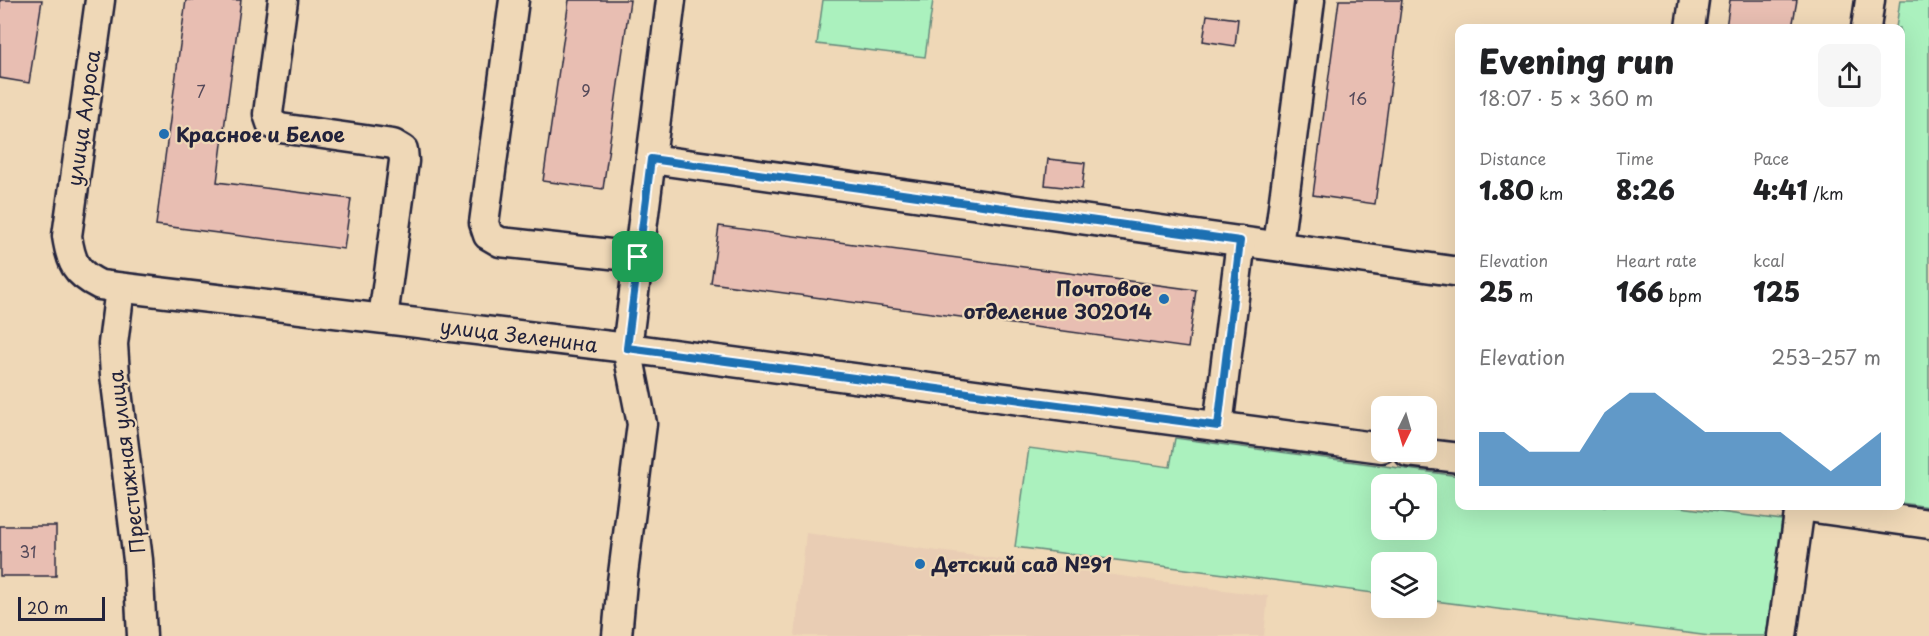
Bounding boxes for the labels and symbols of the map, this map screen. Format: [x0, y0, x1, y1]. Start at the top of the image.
street label: улица Алроса [59, 47, 107, 188]
house number: 9 [581, 78, 591, 102]
house number: 7 [196, 79, 206, 103]
house number: 16 [1349, 86, 1367, 110]
place label: Красное и Белое [176, 119, 345, 149]
marker: Красное и Белое [157, 127, 171, 141]
pin [612, 231, 663, 282]
place label: Почтовое отделение 302014 [963, 273, 1152, 326]
marker: Почтовое отделение 302014 [1157, 292, 1171, 306]
street label: улица Зеленина [439, 310, 600, 360]
street label: Престижная улица [100, 368, 152, 555]
north arrow [1371, 396, 1437, 462]
house number: 31 [20, 539, 36, 563]
place label: Детский сад №91 [931, 549, 1112, 579]
marker: Детский сад №91 [913, 557, 927, 571]
scale bar [18, 594, 105, 622]

